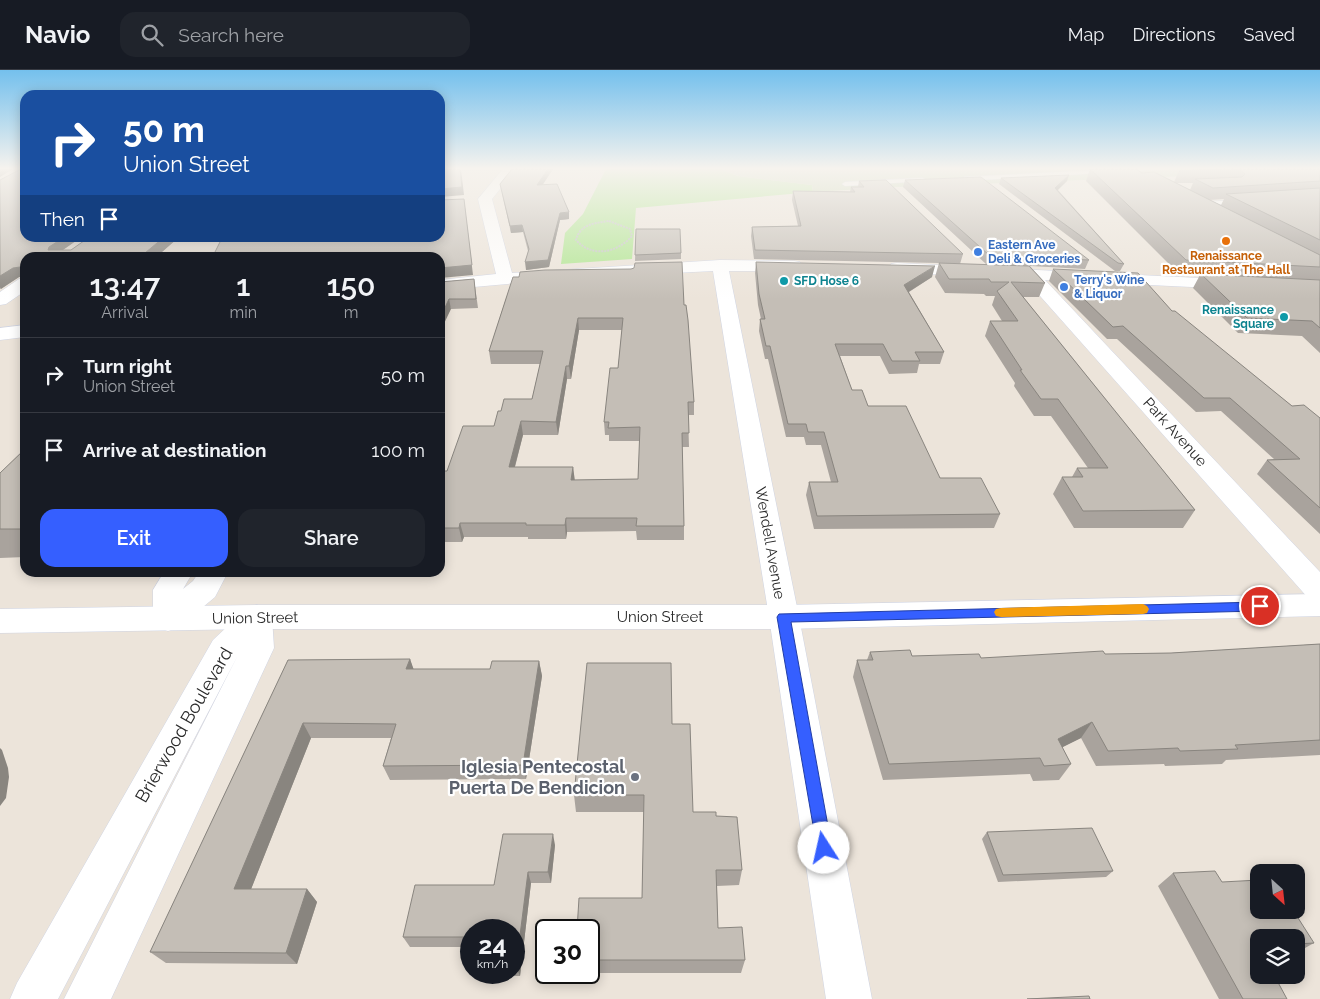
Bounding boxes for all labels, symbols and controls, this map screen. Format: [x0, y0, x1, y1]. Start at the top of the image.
search box [120, 12, 470, 57]
text: Navio [25, 20, 90, 49]
icon: search [138, 21, 166, 49]
text: Search here [178, 24, 284, 46]
text: Map [1068, 24, 1104, 45]
text: Directions [1132, 24, 1216, 45]
text: Saved [1244, 24, 1295, 45]
text: 50 m [123, 109, 205, 150]
icon: right [40, 110, 105, 175]
text: Union Street [123, 151, 250, 177]
icon: arrive [95, 205, 123, 233]
text: Then [40, 208, 85, 230]
marker: Renaissance Restaurant at The Hall [1220, 235, 1232, 247]
place label: Eastern Ave Deli & Groceries [988, 238, 1080, 266]
marker: Eastern Ave Deli & Groceries [972, 246, 984, 258]
place label: Renaissance Restaurant at The Hall [1162, 249, 1290, 277]
text: 13:47 [89, 268, 160, 303]
text: 1 [236, 268, 250, 303]
text: 150 [326, 268, 376, 303]
place label: Terry's Wine & Liquor [1074, 273, 1145, 301]
place label: SFD Hose 6 [794, 274, 859, 288]
marker: SFD Hose 6 [778, 275, 790, 287]
marker: Terry's Wine & Liquor [1058, 281, 1070, 293]
text: Arrival [101, 303, 148, 322]
text: min [230, 303, 257, 322]
text: m [344, 303, 358, 322]
place label: Renaissance Square [1202, 303, 1274, 331]
marker: Renaissance Square [1278, 311, 1290, 323]
text: Turn right [83, 355, 172, 377]
icon: right [40, 361, 68, 389]
text: 50 m [381, 364, 425, 386]
text: Union Street [83, 377, 175, 396]
street label: Park Avenue [1139, 394, 1211, 470]
icon: arrive [40, 436, 68, 464]
text: Arrive at destination [83, 439, 267, 461]
text: 100 m [371, 439, 425, 461]
street label: Wendell Avenue [751, 485, 789, 601]
button: Exit [40, 509, 228, 567]
button: Share [238, 509, 425, 567]
pin [1239, 585, 1281, 627]
icon: arrive [1246, 592, 1274, 620]
street label: Union Street [212, 608, 298, 628]
street label: Union Street [617, 608, 703, 626]
street label: Brierwood Boulevard [131, 643, 237, 806]
place label: Iglesia Pentecostal Puerta De Bendicion [449, 756, 625, 798]
marker: Iglesia Pentecostal Puerta De Bendicion [629, 771, 641, 783]
position arrow [797, 821, 849, 873]
north arrow [1250, 864, 1305, 919]
map controls [1250, 864, 1305, 984]
speed limit sign: 30 [535, 919, 600, 984]
button: layers [1250, 929, 1305, 984]
text: 24 [478, 930, 507, 960]
text: km/h [477, 957, 508, 971]

